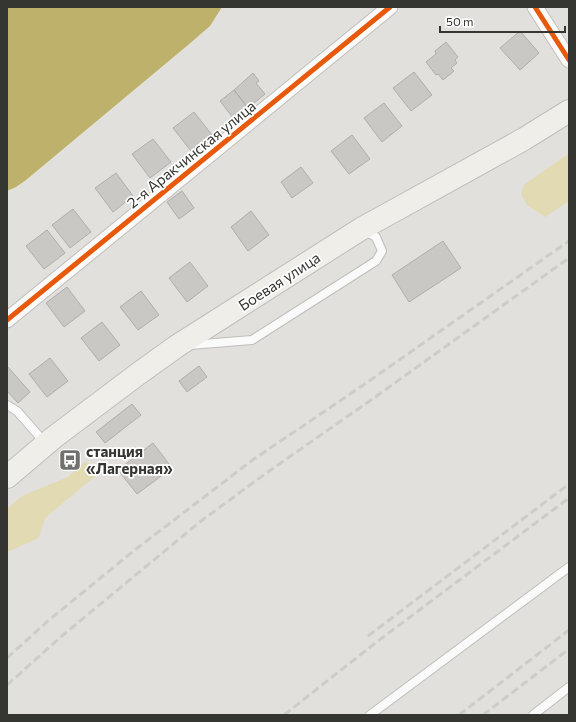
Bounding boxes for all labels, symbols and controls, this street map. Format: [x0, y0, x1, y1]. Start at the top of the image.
scale bar [440, 8, 565, 34]
text: 50 m [446, 14, 474, 28]
street label: 2-я Аракчинская улица [123, 97, 259, 211]
street label: Боевая улица [235, 248, 323, 314]
place label: станция «Лагерная» [86, 442, 173, 477]
bus stop icon: станция «Лагерная» [57, 447, 83, 473]

